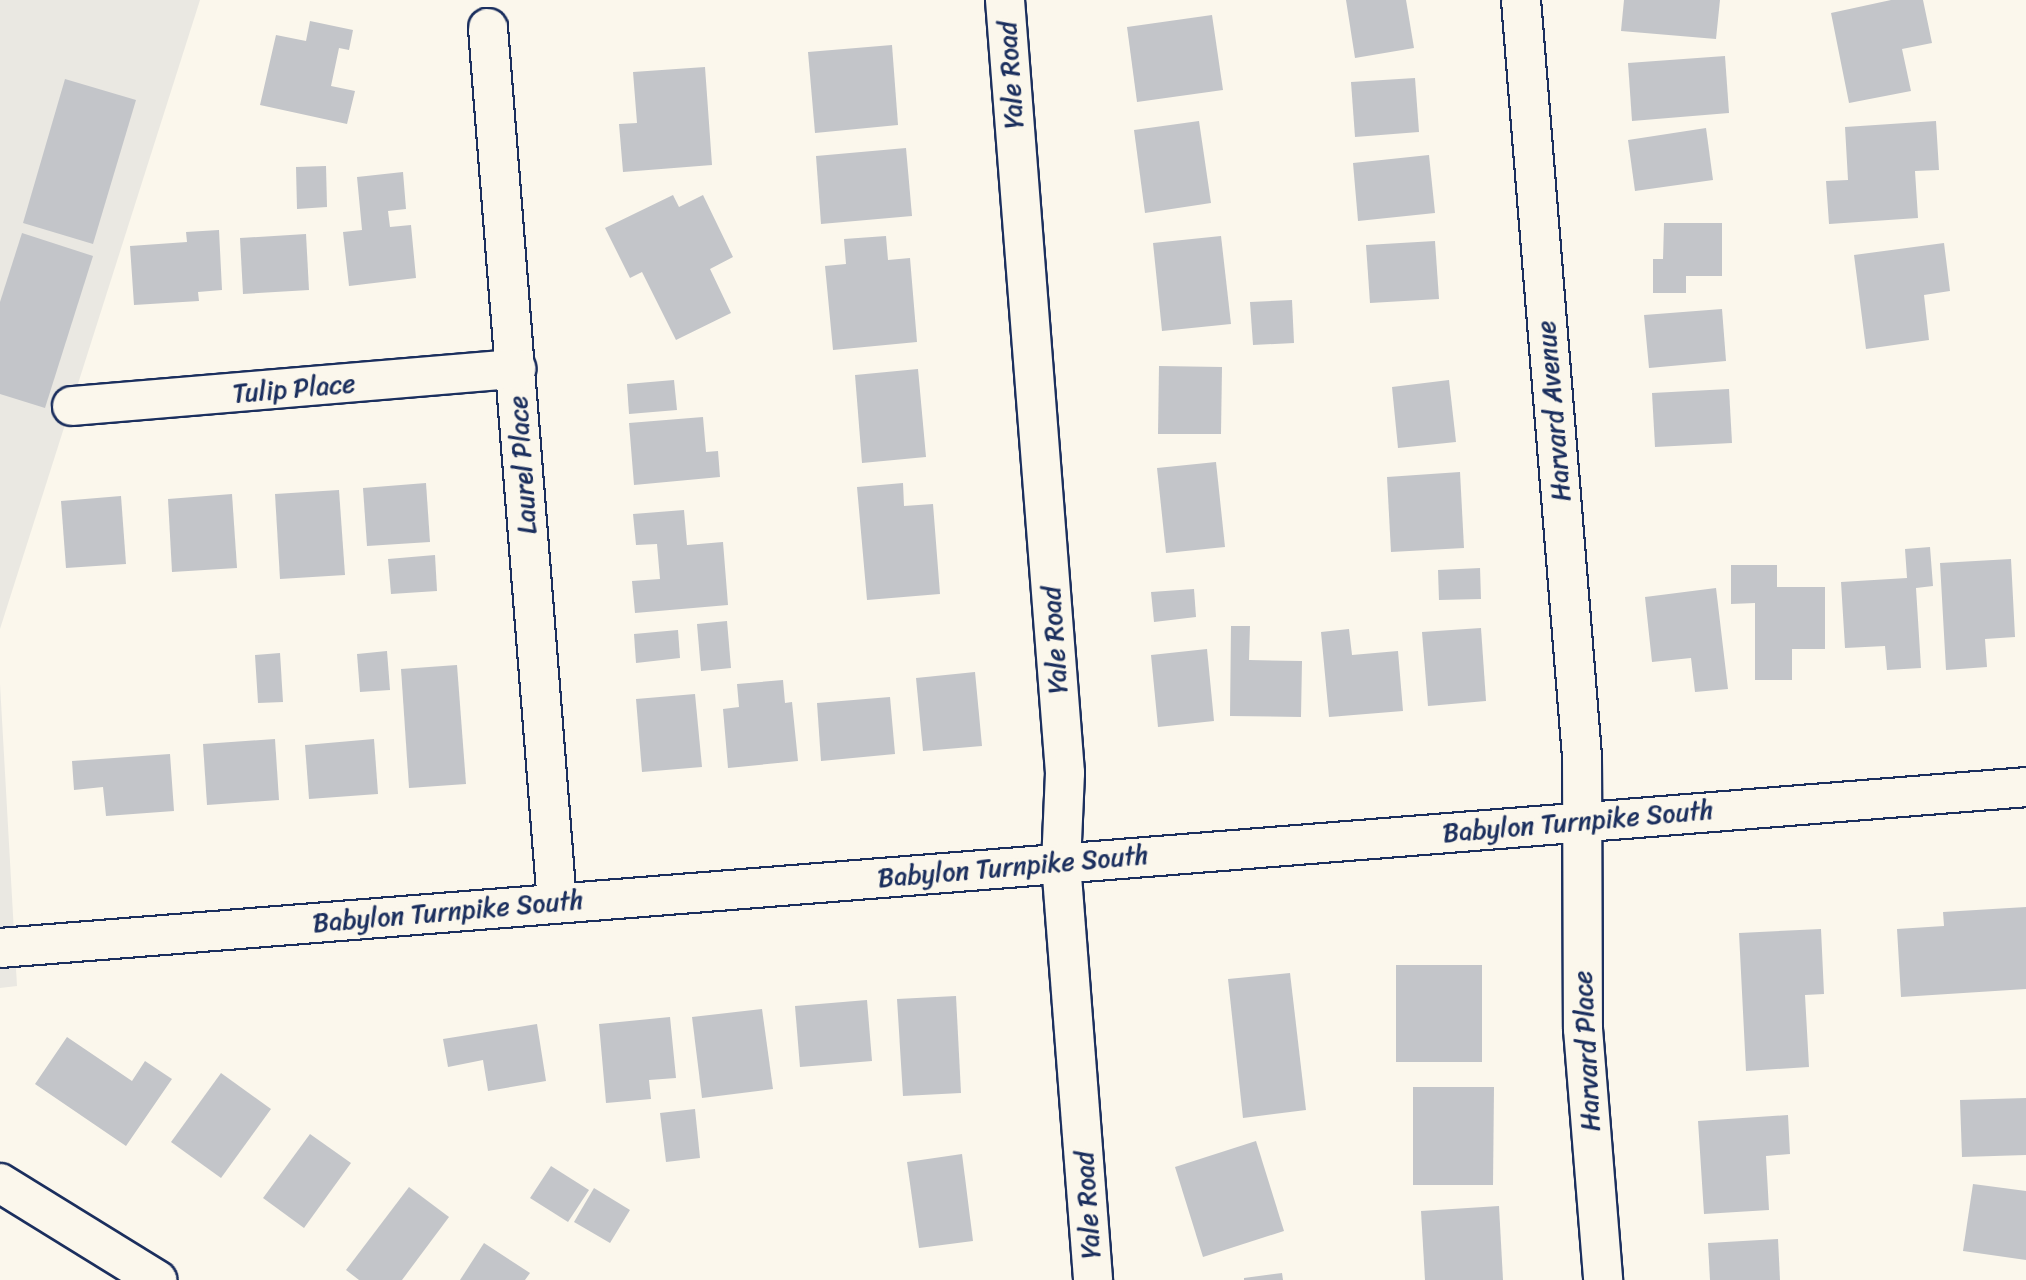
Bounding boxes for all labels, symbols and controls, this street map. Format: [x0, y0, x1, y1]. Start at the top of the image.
street label: Yale Road [992, 20, 1030, 130]
street label: Harvard Avenue [1531, 319, 1577, 503]
street label: Tulip Place [231, 368, 357, 410]
street label: Laurel Place [503, 395, 543, 535]
street label: Yale Road [1036, 585, 1074, 695]
street label: Babylon Turnpike South [1441, 795, 1715, 849]
street label: Babylon Turnpike South [876, 840, 1150, 894]
street label: Babylon Turnpike South [311, 885, 585, 939]
street label: Harvard Place [1567, 970, 1607, 1132]
street label: Yale Road [1069, 1150, 1107, 1260]

